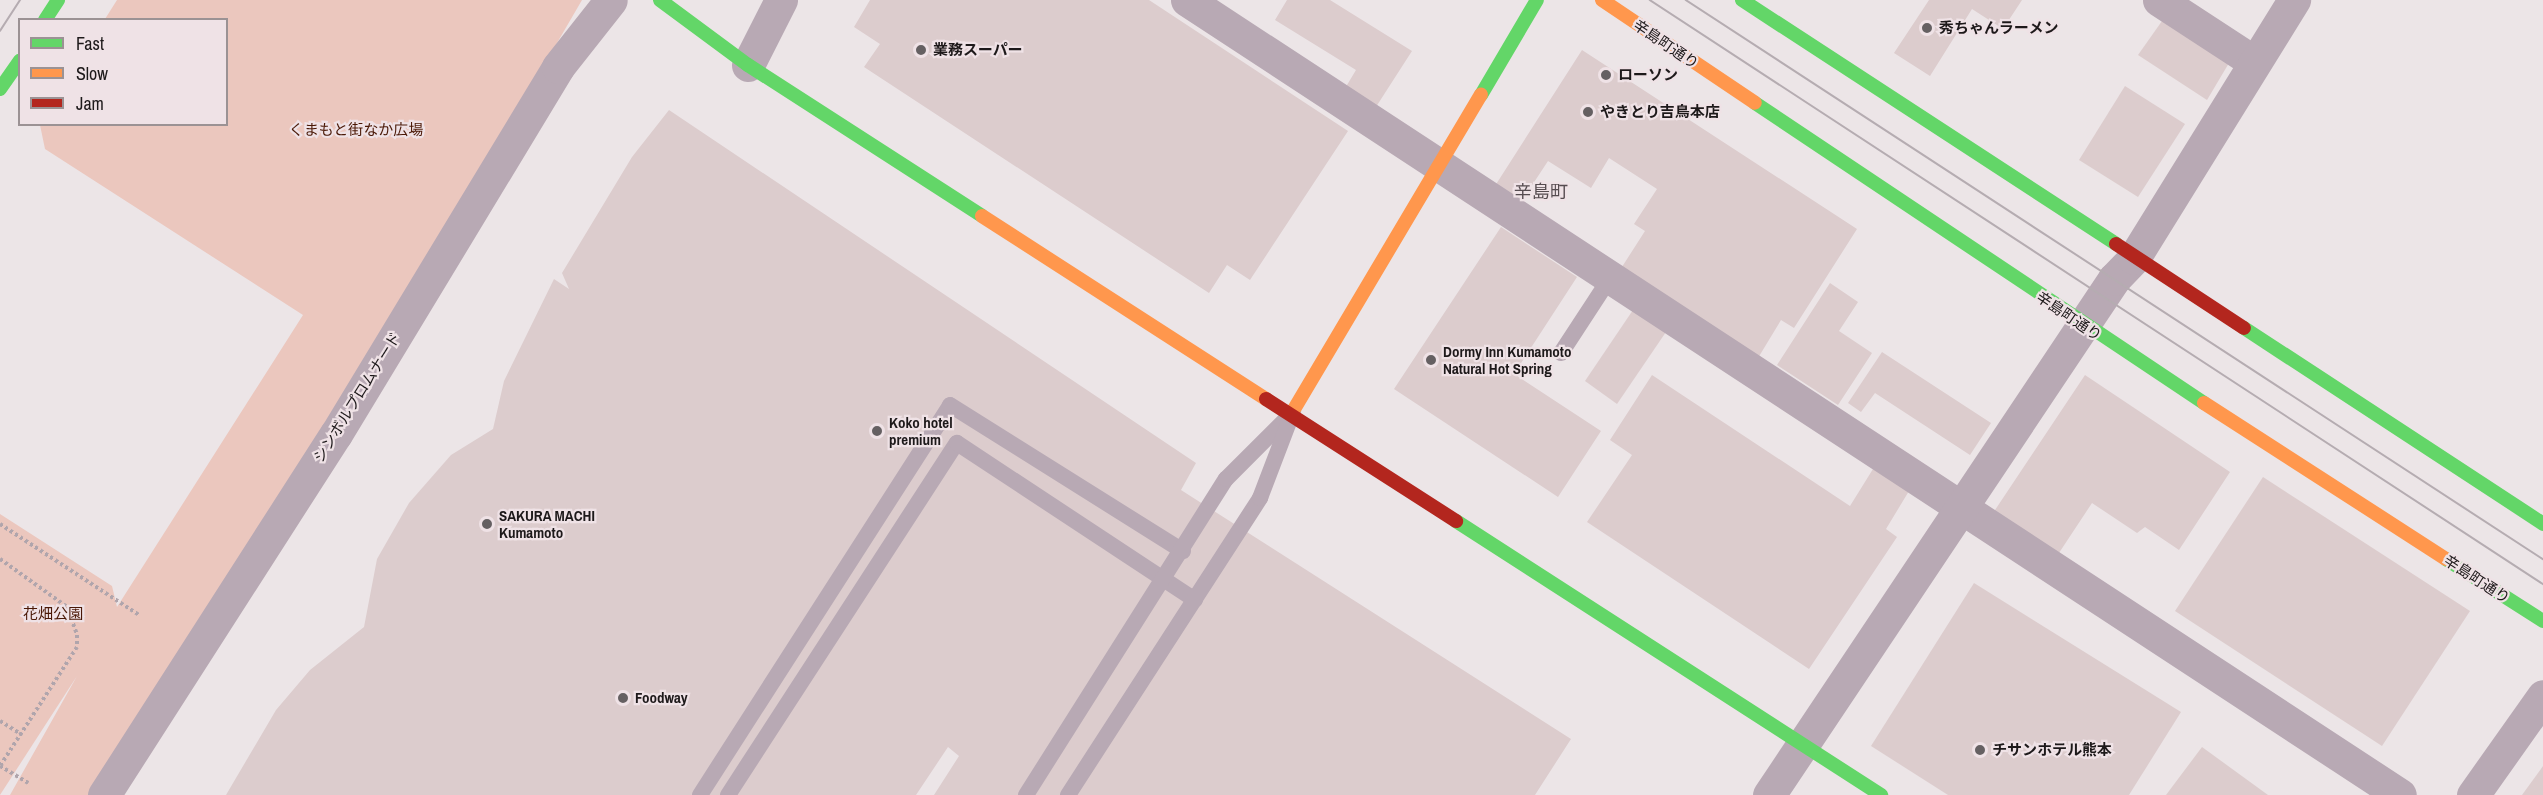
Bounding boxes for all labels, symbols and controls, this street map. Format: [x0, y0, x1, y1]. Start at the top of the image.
street label: 辛島町通り [1630, 16, 1702, 72]
legend [18, 18, 228, 126]
place label: 秀ちゃんラーメン [1939, 19, 2059, 37]
marker: 秀ちゃんラーメン [1920, 21, 1934, 35]
text: Fast [76, 31, 104, 56]
place label: 業務スーパー [933, 41, 1023, 59]
marker: 業務スーパー [914, 43, 928, 57]
text: Slow [76, 61, 108, 86]
place label: ローソン [1618, 66, 1678, 84]
marker: ローソン [1599, 68, 1613, 82]
text: Jam [76, 91, 104, 116]
place label: やきとり吉鳥本店 [1600, 103, 1720, 121]
marker: やきとり吉鳥本店 [1581, 105, 1595, 119]
park label: くまもと街なか広場 [289, 121, 423, 139]
district label: 辛島町 [1514, 181, 1568, 203]
street label: 辛島町通り [2033, 288, 2105, 344]
street label: シンボルプロムナード [310, 329, 404, 465]
place label: Dormy Inn Kumamoto Natural Hot Spring [1443, 342, 1571, 377]
marker: Dormy Inn Kumamoto Natural Hot Spring [1424, 353, 1438, 367]
place label: Koko hotel premium [889, 413, 953, 448]
marker: Koko hotel premium [870, 424, 884, 438]
place label: SAKURA MACHI Kumamoto [499, 506, 595, 541]
marker: SAKURA MACHI Kumamoto [480, 517, 494, 531]
street label: 辛島町通り [2441, 551, 2513, 607]
park label: 花畑公園 [23, 605, 83, 623]
place label: Foodway [635, 689, 688, 707]
marker: Foodway [616, 691, 630, 705]
place label: チサンホテル熊本 [1992, 741, 2112, 759]
marker: チサンホテル熊本 [1973, 743, 1987, 757]

